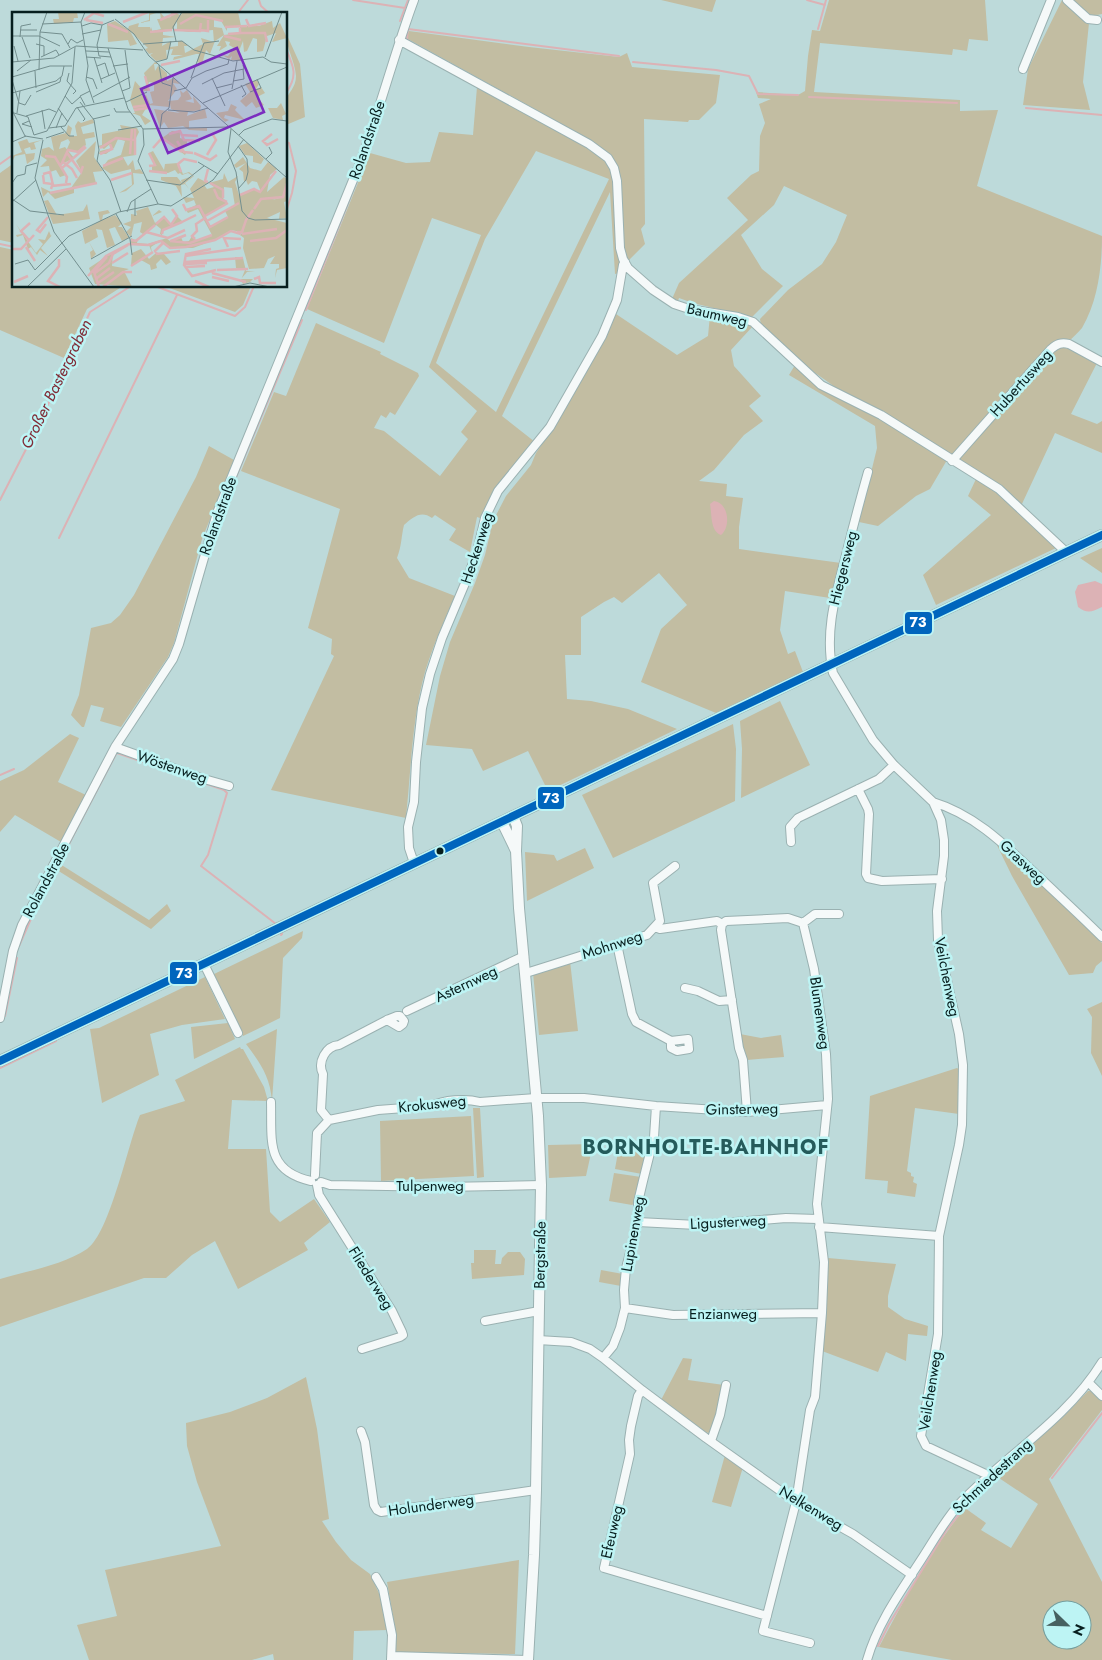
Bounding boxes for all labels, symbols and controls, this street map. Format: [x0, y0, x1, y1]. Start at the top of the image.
inset map [12, 12, 288, 288]
street label: Rolandstraße [343, 97, 391, 182]
street label: Baumweg [685, 297, 749, 333]
water label: Großer Bastergraben [15, 315, 97, 453]
street label: Hubertusweg [985, 345, 1057, 421]
street label: Rolandstraße [194, 474, 242, 558]
street label: Heckenweg [455, 510, 499, 586]
street label: Hiegersweg [823, 528, 863, 608]
line badge: 73 [904, 611, 933, 635]
text: 73 [909, 612, 927, 632]
street label: Wöstenweg [134, 745, 210, 789]
line badge: 73 [537, 786, 565, 810]
text: 73 [542, 788, 560, 808]
street label: Grasweg [995, 835, 1051, 889]
street label: Rolandstraße [17, 838, 75, 921]
unlabelled marker [435, 846, 445, 856]
street label: Mohnweg [579, 925, 645, 965]
street label: Veilchenweg [929, 935, 965, 1019]
street label: Asternweg [431, 960, 501, 1008]
line badge: 73 [169, 961, 198, 985]
text: 73 [175, 963, 193, 983]
street label: Blumenweg [804, 975, 836, 1051]
street label: Krokusweg [397, 1089, 467, 1119]
street label: Ginsterweg [706, 1097, 778, 1121]
district label: BORNHOLTE-BAHNHOF [582, 1133, 830, 1162]
street label: Tulpenweg [396, 1175, 464, 1197]
street label: Lupinenweg [616, 1194, 650, 1274]
street label: Ligusterweg [689, 1209, 767, 1235]
street label: Bergstraße [528, 1221, 552, 1289]
street label: Fliederweg [343, 1242, 399, 1314]
street label: Enzianweg [689, 1303, 757, 1325]
street label: Veilchenweg [913, 1349, 947, 1433]
street label: Schmiedestrang [947, 1433, 1037, 1519]
street label: Nelkenweg [775, 1480, 847, 1536]
street label: Holunderweg [387, 1488, 475, 1522]
street label: Efeuweg [595, 1503, 629, 1561]
north arrow [1042, 1600, 1092, 1650]
text: N [1068, 1621, 1090, 1639]

